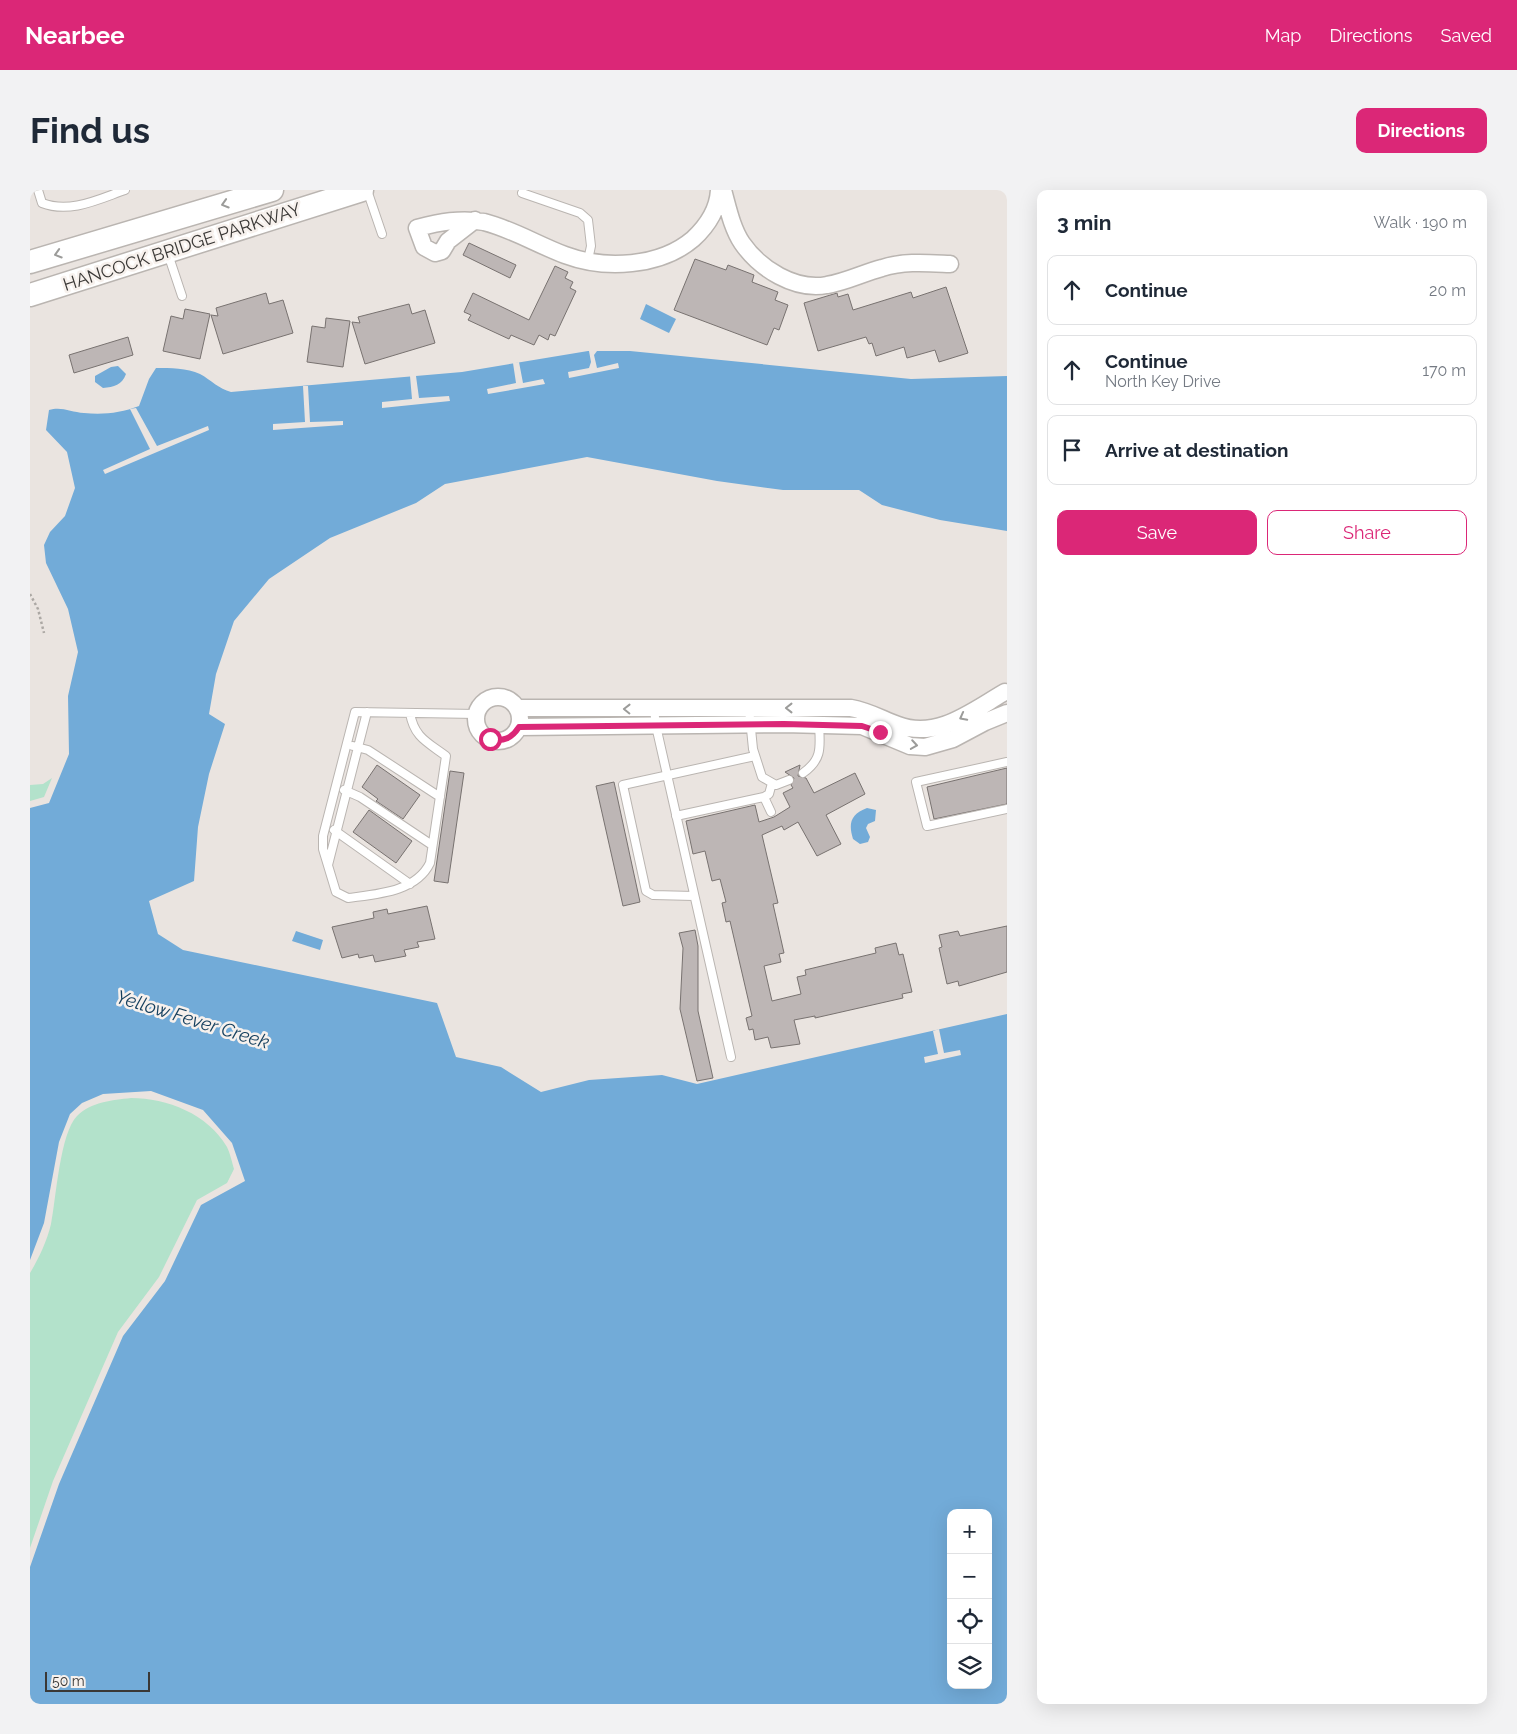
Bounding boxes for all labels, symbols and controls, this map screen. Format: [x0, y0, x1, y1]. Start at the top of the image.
text: Nearbee [25, 21, 125, 50]
text: Map [1265, 25, 1301, 46]
text: Directions [1329, 25, 1413, 46]
text: Saved [1441, 25, 1492, 46]
button: Directions [1356, 108, 1487, 153]
text: Find us [30, 110, 150, 151]
street label: HANCOCK BRIDGE PARKWAY [60, 198, 304, 295]
one-way arrow [221, 198, 230, 208]
text: 3 min [1057, 210, 1111, 235]
text: Walk · 190 m [1374, 213, 1467, 232]
one-way arrow [55, 248, 63, 258]
icon: ahead [1058, 276, 1086, 304]
text: Continue [1105, 279, 1188, 301]
text: 20 m [1429, 281, 1466, 300]
text: Continue [1105, 350, 1188, 372]
icon: ahead [1058, 356, 1086, 384]
text: 170 m [1422, 361, 1466, 380]
text: North Key Drive [1105, 372, 1221, 391]
icon: arrive [1058, 436, 1086, 464]
text: Arrive at destination [1105, 439, 1289, 461]
button: Save [1057, 510, 1257, 555]
button: Share [1267, 510, 1467, 555]
one-way arrow [622, 703, 630, 714]
one-way arrow [785, 703, 792, 713]
one-way arrow [959, 711, 968, 721]
route end [869, 721, 892, 744]
route start [479, 728, 502, 751]
one-way arrow [909, 740, 918, 750]
water label: Yellow Fever Creek [114, 985, 272, 1053]
map controls [947, 1509, 992, 1689]
button: + [947, 1509, 992, 1554]
button: − [947, 1554, 992, 1599]
button: locate [947, 1599, 992, 1644]
button: layers [947, 1644, 992, 1689]
scale bar [45, 1669, 150, 1692]
text: 50 m [52, 1673, 85, 1689]

